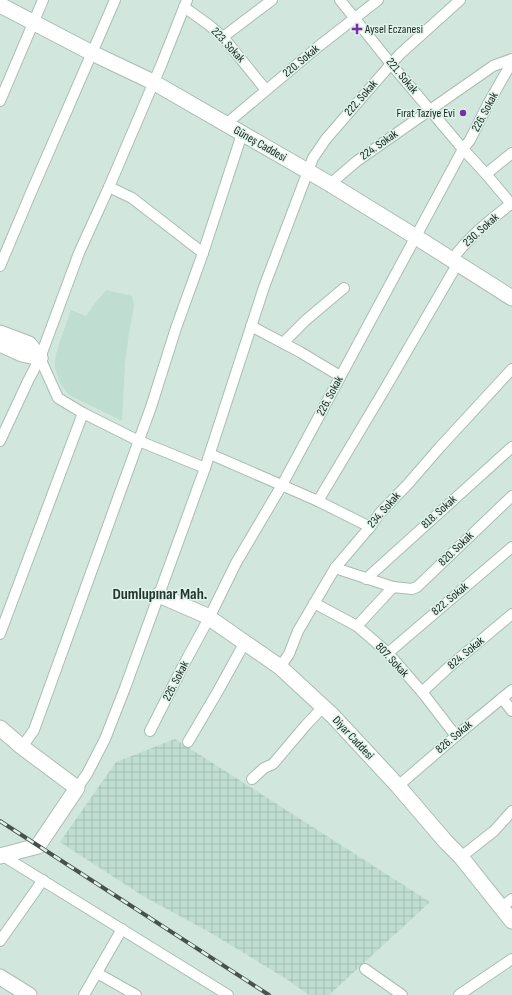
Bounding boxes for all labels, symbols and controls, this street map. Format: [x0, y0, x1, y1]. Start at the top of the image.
place label: Aysel Eczanesi [364, 22, 423, 37]
street label: 223. Sokak [208, 24, 248, 66]
marker: Aysel Eczanesi [352, 24, 362, 34]
street label: 220. Sokak [280, 41, 323, 81]
street label: 221. Sokak [383, 55, 422, 97]
street label: 222. Sokak [341, 77, 381, 119]
street label: 226. Sokak [468, 89, 502, 134]
place label: Fırat Taziye Evi [396, 106, 455, 121]
marker: Fırat Taziye Evi [458, 108, 468, 118]
street label: Güneş Caddesi [231, 123, 289, 165]
street label: 224. Sokak [357, 126, 401, 163]
street label: 230. Sokak [460, 210, 502, 250]
street label: 226. Sokak [313, 373, 347, 418]
street label: 234. Sokak [364, 488, 404, 531]
street label: 818. Sokak [418, 492, 460, 532]
street label: 820. Sokak [435, 528, 477, 569]
street label: 822. Sokak [429, 579, 472, 619]
district label: Dumlupınar Mah. [113, 585, 207, 604]
street label: 824. Sokak [445, 633, 488, 673]
street label: 807. Sokak [372, 639, 412, 681]
street label: 226. Sokak [160, 658, 193, 704]
street label: Diyar Caddesi [329, 713, 377, 763]
street label: 826. Sokak [433, 717, 476, 757]

